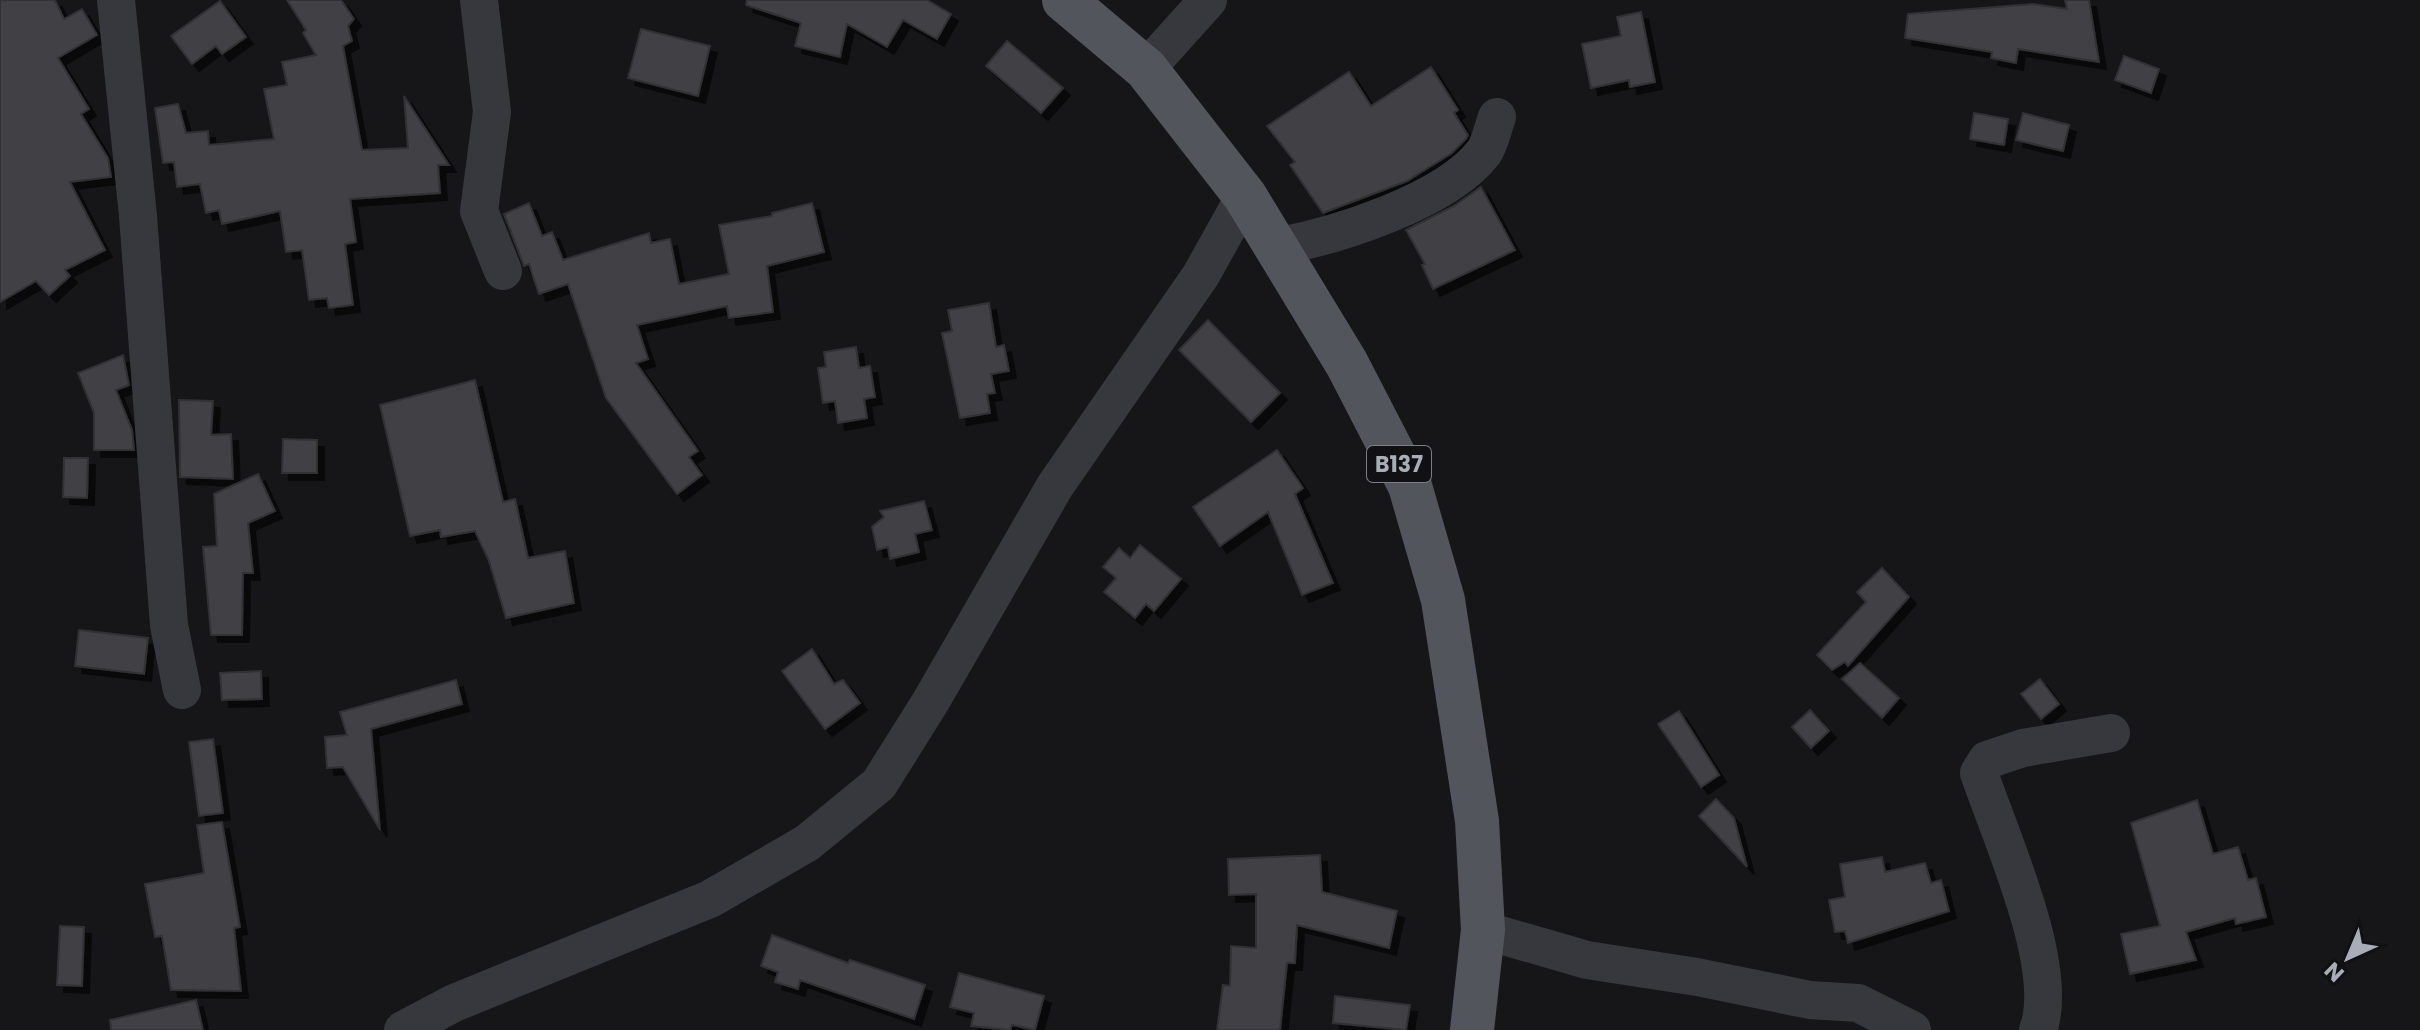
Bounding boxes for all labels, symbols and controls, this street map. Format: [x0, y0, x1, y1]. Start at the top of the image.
road number: B137 [1367, 446, 1431, 482]
north arrow [2308, 918, 2388, 998]
text: N [2318, 955, 2351, 989]

